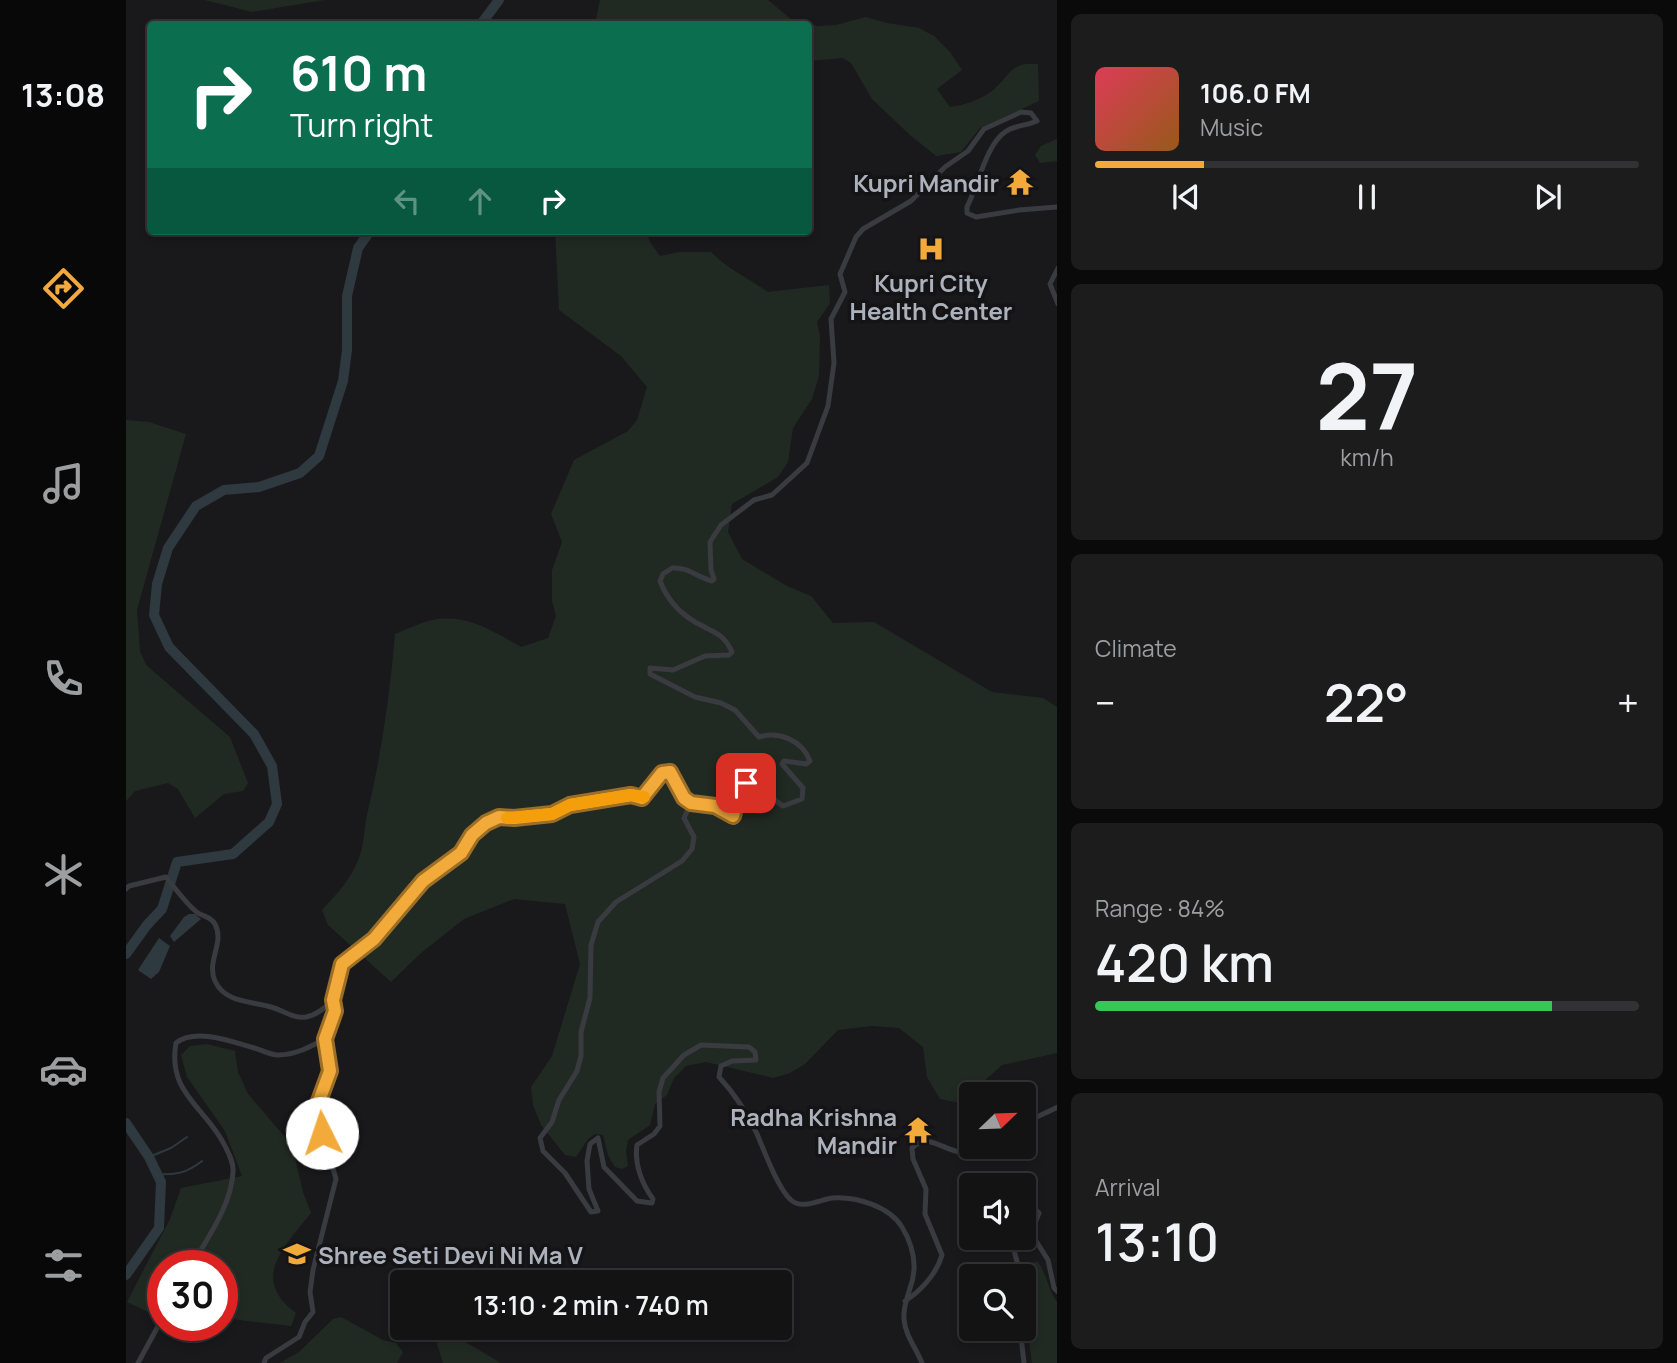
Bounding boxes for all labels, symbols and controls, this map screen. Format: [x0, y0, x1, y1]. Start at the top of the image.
text: 610 m [290, 39, 427, 106]
icon: right [175, 49, 266, 140]
text: 13:08 [21, 73, 105, 117]
text: 106.0 FM [1200, 75, 1311, 111]
text: Turn right [290, 103, 433, 147]
text: Music [1200, 111, 1263, 143]
place label: Kupri Mandir [853, 166, 999, 199]
temple icon: Kupri Mandir [1005, 167, 1035, 197]
icon: previous [1167, 178, 1205, 216]
icon: pause [1348, 178, 1386, 216]
icon: next [1529, 178, 1567, 216]
icon: left [388, 182, 426, 220]
icon: ahead [461, 182, 499, 220]
icon: right [534, 182, 572, 220]
hospital icon: Kupri City Health Center [916, 234, 946, 264]
icon: directions [39, 264, 88, 313]
place label: Kupri City Health Center [850, 266, 1012, 327]
text: 27 [1316, 333, 1418, 457]
text: km/h [1340, 441, 1394, 473]
icon: music [39, 459, 88, 508]
text: Climate [1095, 632, 1177, 664]
icon: phone [39, 654, 88, 703]
text: 22° [1324, 667, 1409, 738]
text: − [1095, 676, 1116, 728]
text: + [1617, 676, 1639, 728]
pin [716, 753, 776, 813]
icon: arrive [727, 764, 765, 802]
icon: climate [39, 850, 88, 899]
text: Range · 84% [1095, 892, 1225, 924]
text: 420 km [1095, 927, 1274, 998]
icon: car [39, 1045, 88, 1094]
north arrow [959, 1082, 1036, 1158]
map controls [959, 1082, 1036, 1341]
position arrow [285, 1096, 359, 1170]
place label: Radha Krishna Mandir [730, 1100, 897, 1161]
temple icon: Radha Krishna Mandir [903, 1115, 933, 1145]
text: Arrival [1095, 1171, 1161, 1203]
button: sound [959, 1173, 1036, 1250]
text: 13:10 [1095, 1206, 1219, 1277]
place label: Shree Seti Devi Ni Ma V [318, 1238, 583, 1271]
school or university icon: Shree Seti Devi Ni Ma V [282, 1239, 312, 1269]
icon: filters [39, 1241, 88, 1290]
speed limit sign: 30 [147, 1250, 238, 1341]
button: search [959, 1264, 1036, 1341]
text: 13:10 · 2 min · 740 m [473, 1287, 709, 1323]

